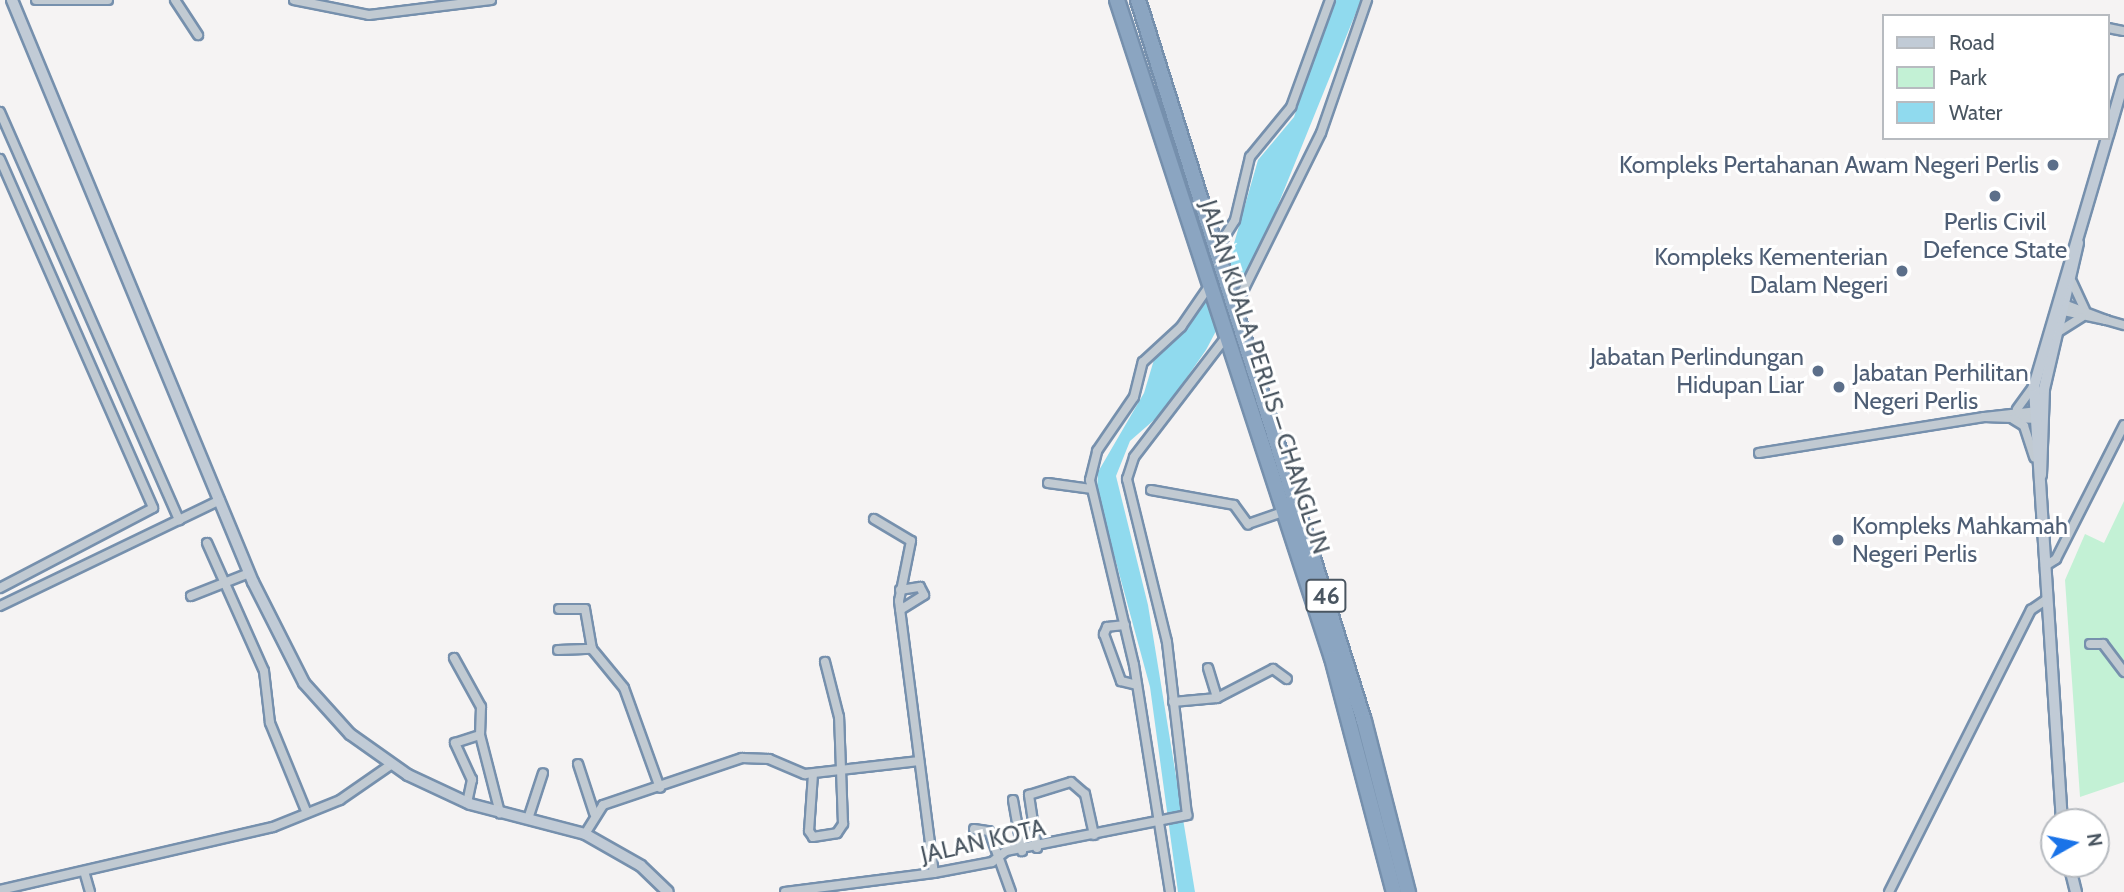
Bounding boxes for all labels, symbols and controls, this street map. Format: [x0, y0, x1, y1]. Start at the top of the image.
legend [1882, 14, 2110, 140]
text: Road [1949, 30, 1995, 55]
text: Park [1949, 65, 1987, 90]
text: Water [1949, 100, 2002, 125]
place label: Kompleks Pertahanan Awam Negeri Perlis [1619, 151, 2039, 179]
marker: Kompleks Pertahanan Awam Negeri Perlis [2045, 157, 2061, 173]
marker: Perlis Civil Defence State [1987, 188, 2003, 204]
street label: JALAN KUALA PERLIS – CHANGLUN [1194, 196, 1336, 558]
place label: Perlis Civil Defence State [1923, 208, 2067, 264]
place label: Kompleks Kementerian Dalam Negeri [1654, 243, 1888, 299]
marker: Kompleks Kementerian Dalam Negeri [1894, 263, 1910, 279]
place label: Jabatan Perlindungan Hidupan Liar [1590, 343, 1804, 399]
place label: Jabatan Perhilitan Negeri Perlis [1853, 359, 2029, 415]
marker: Jabatan Perlindungan Hidupan Liar [1810, 363, 1826, 379]
marker: Jabatan Perhilitan Negeri Perlis [1831, 379, 1847, 395]
place label: Kompleks Mahkamah Negeri Perlis [1852, 512, 2068, 568]
marker: Kompleks Mahkamah Negeri Perlis [1830, 532, 1846, 548]
road number: 46 [1305, 576, 1347, 616]
north arrow [2040, 808, 2110, 878]
street label: JALAN KOTA [918, 813, 1048, 869]
text: N [2082, 832, 2107, 848]

